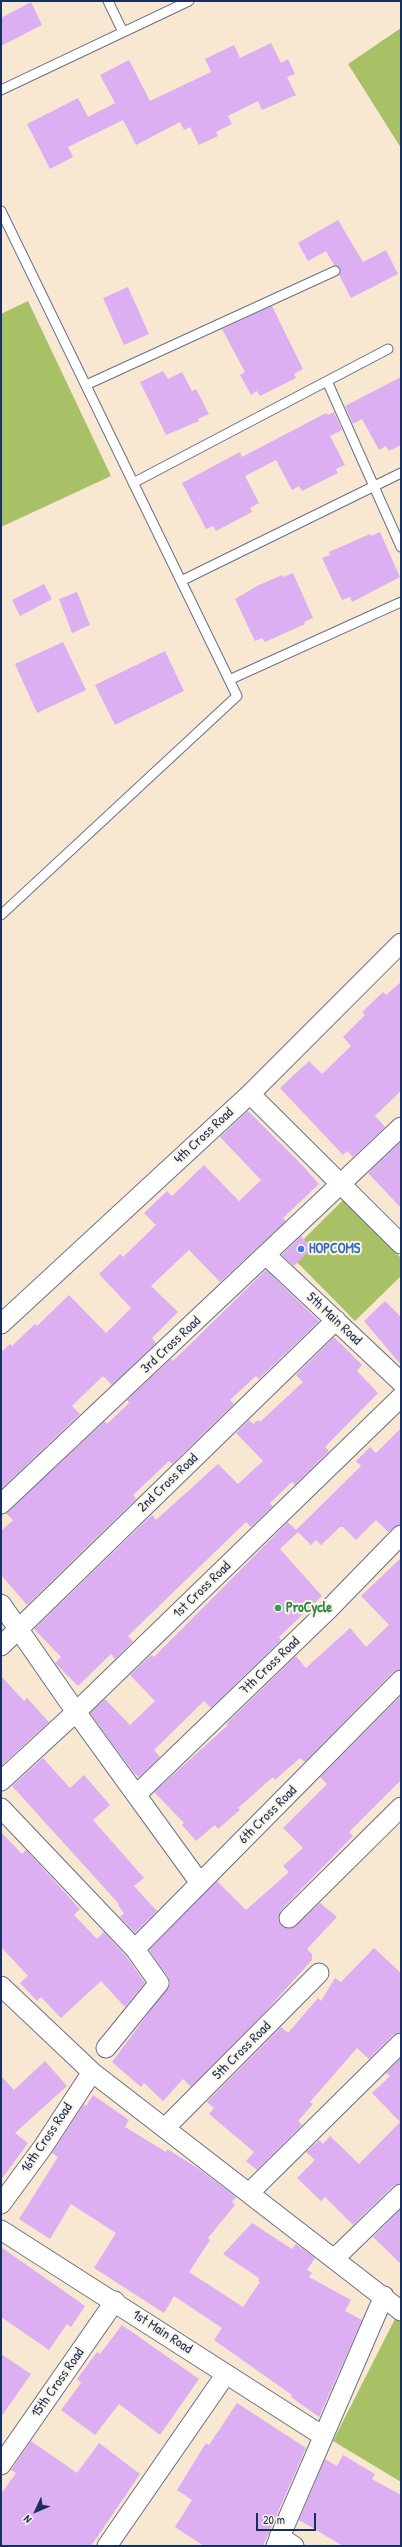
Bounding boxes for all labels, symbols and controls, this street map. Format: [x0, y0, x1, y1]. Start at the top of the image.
street label: 4th Cross Road [171, 1104, 237, 1168]
place label: HOPCOMS [309, 1241, 360, 1257]
marker: HOPCOMS [296, 1244, 306, 1254]
street label: 5th Main Road [303, 1289, 365, 1349]
street label: 3rd Cross Road [137, 1313, 205, 1377]
street label: 2nd Cross Road [134, 1450, 202, 1516]
street label: 1st Cross Road [169, 1558, 235, 1622]
place label: ProCycle [286, 1600, 332, 1616]
marker: ProCycle [273, 1603, 283, 1613]
street label: 7th Cross Road [237, 1633, 303, 1699]
street label: 6th Cross Road [235, 1782, 301, 1848]
street label: 5th Cross Road [209, 2018, 275, 2084]
street label: 16th Cross Road [18, 2100, 76, 2176]
street label: 1st Main Road [129, 2306, 195, 2358]
street label: 15th Cross Road [28, 2345, 88, 2421]
north arrow [16, 2491, 56, 2531]
scale bar [258, 2505, 318, 2531]
text: 20 m [263, 2511, 285, 2528]
text: N [20, 2512, 34, 2526]

